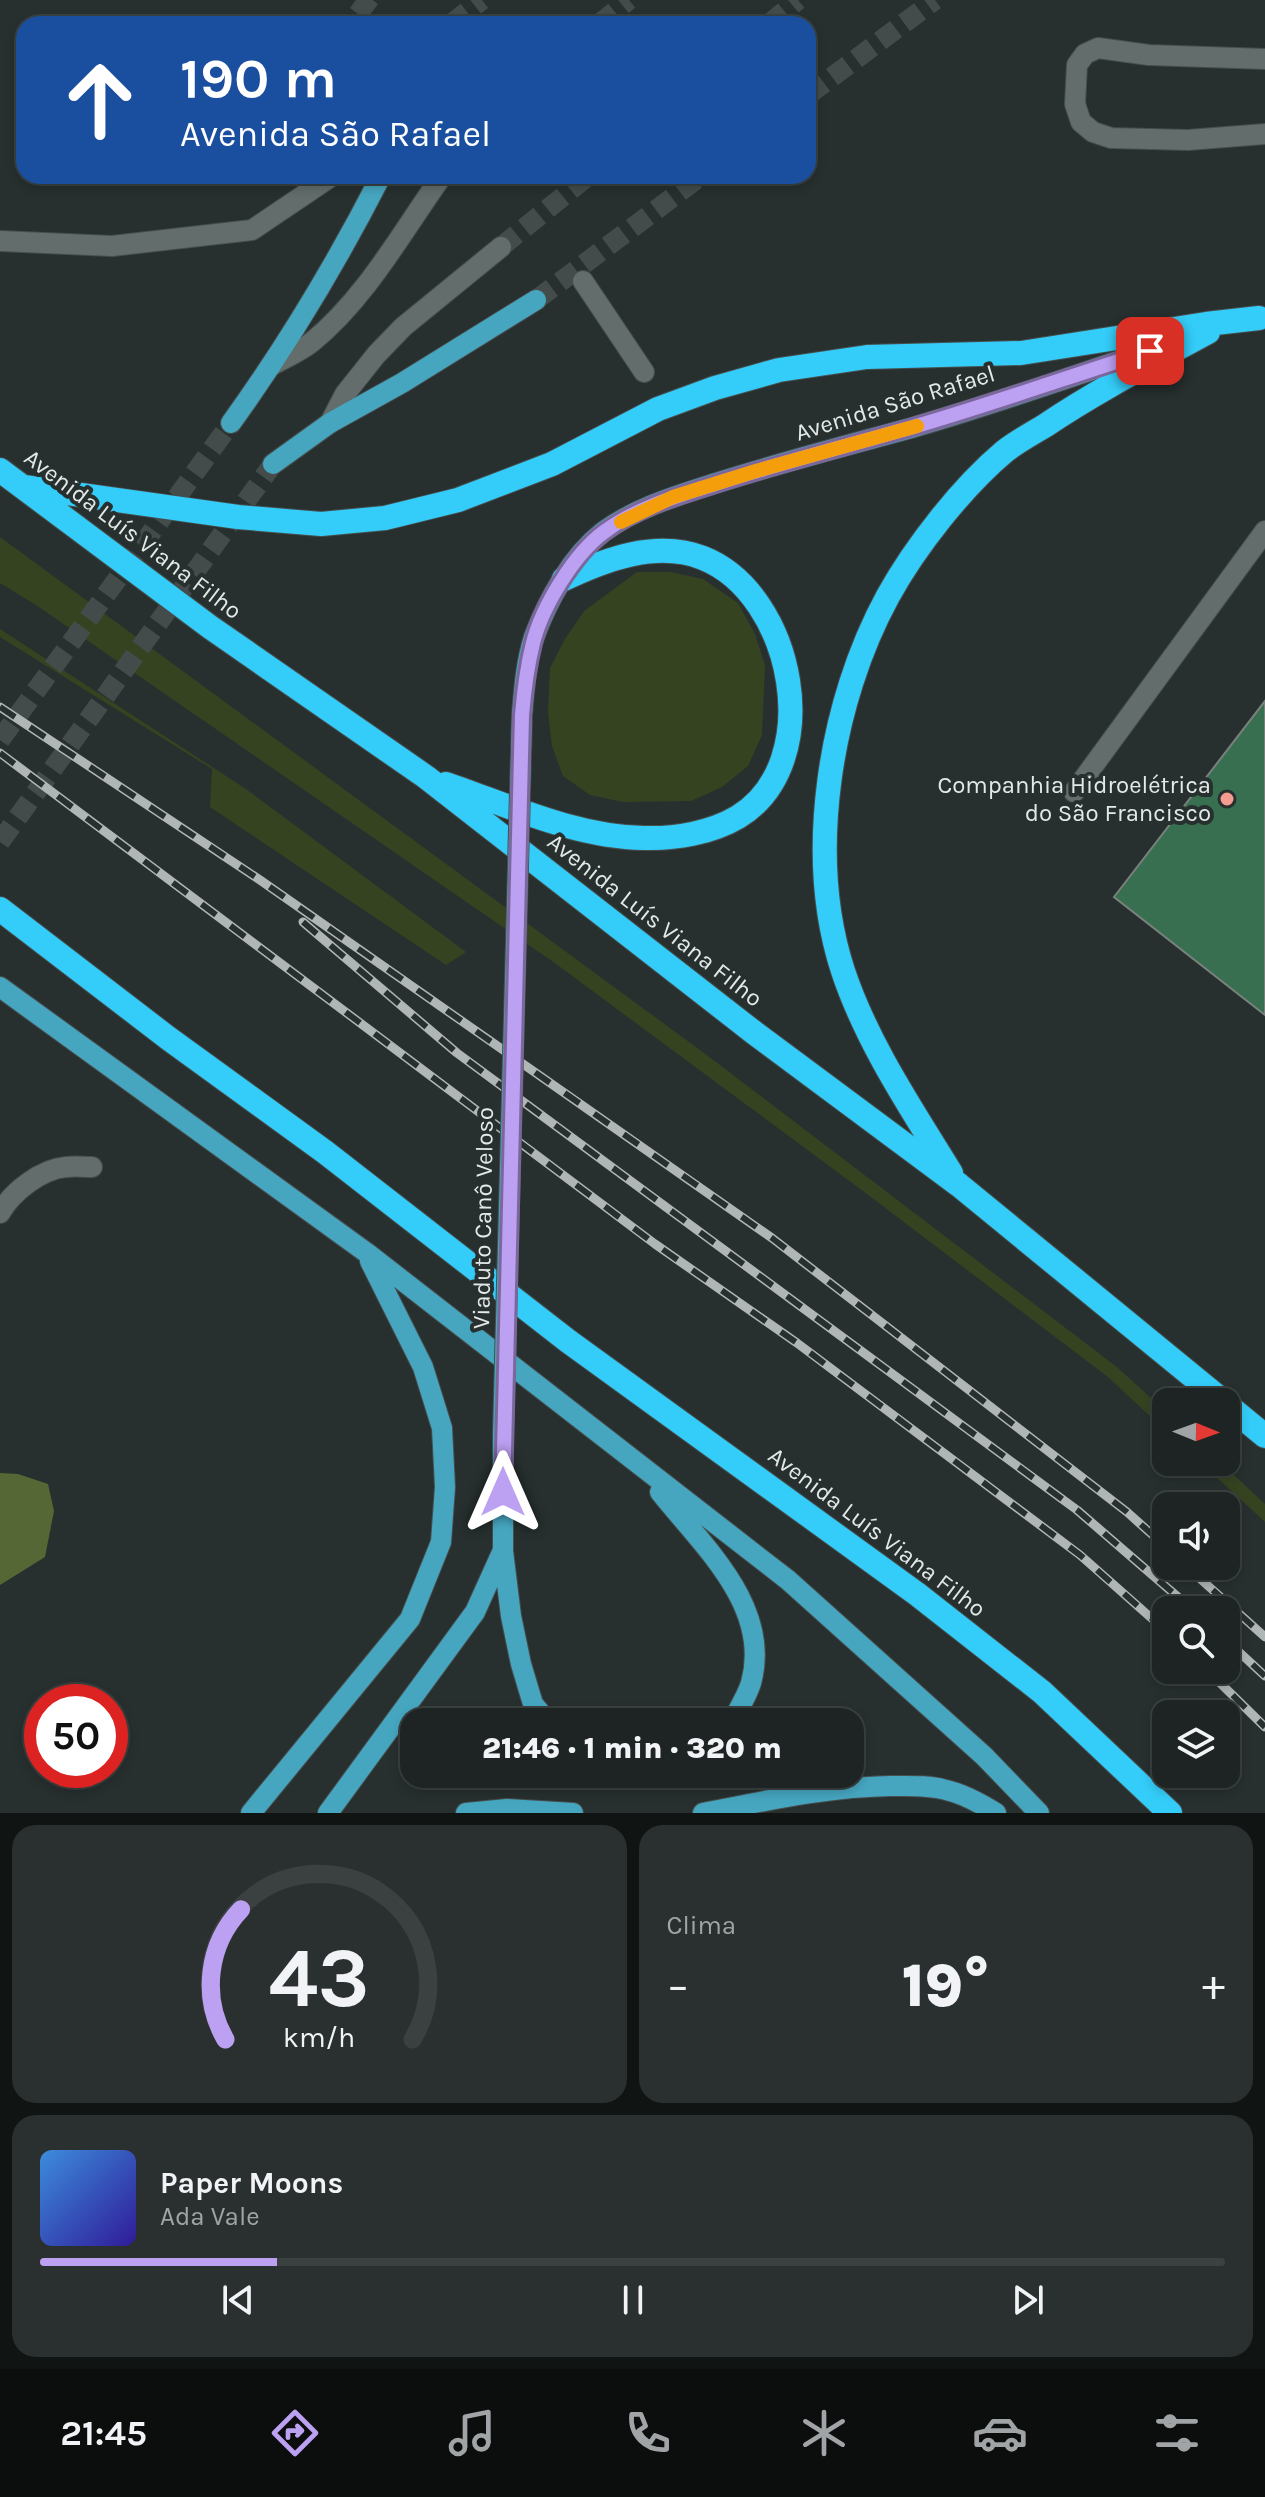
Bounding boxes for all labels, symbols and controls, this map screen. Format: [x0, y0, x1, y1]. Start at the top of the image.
text: 190 m [180, 46, 337, 111]
icon: ahead [48, 48, 152, 152]
text: Avenida São Rafael [180, 113, 491, 155]
pin [1116, 317, 1184, 385]
icon: arrive [1128, 329, 1172, 373]
street label: Avenida São Rafael [792, 359, 998, 447]
street label: Avenida Luís Viana Filho [19, 443, 247, 625]
place label: Companhia Hidroelétrica do São Francisco [937, 771, 1211, 827]
marker: Companhia Hidroelétrica do São Francisco [1218, 790, 1236, 808]
street label: Avenida Luís Viana Filho [542, 827, 768, 1013]
street label: Viaduto Canô Veloso [467, 1107, 499, 1329]
north arrow [1152, 1388, 1240, 1476]
map controls [1152, 1388, 1240, 1788]
street label: Avenida Luís Viana Filho [763, 1441, 991, 1623]
position arrow [461, 1450, 545, 1534]
button: sound [1152, 1492, 1240, 1580]
button: search [1152, 1596, 1240, 1684]
speed limit sign: 50 [24, 1684, 128, 1788]
button: layers [1152, 1700, 1240, 1788]
text: 21:46 · 1 min · 320 m [482, 1730, 782, 1766]
text: Clima [667, 1910, 736, 1941]
text: 43 [269, 1930, 370, 2027]
text: 19° [902, 1951, 990, 2021]
text: − [667, 1960, 690, 2011]
text: + [1202, 1960, 1225, 2011]
text: km/h [283, 2021, 355, 2054]
text: Paper Moons [160, 2165, 343, 2201]
text: Ada Vale [160, 2201, 260, 2232]
icon: previous [216, 2278, 260, 2322]
icon: pause [611, 2278, 655, 2322]
icon: next [1006, 2278, 1050, 2322]
icon: directions [267, 2405, 323, 2461]
icon: music [444, 2405, 500, 2461]
icon: phone [620, 2405, 676, 2461]
icon: climate [796, 2405, 852, 2461]
icon: car [972, 2405, 1028, 2461]
icon: filters [1149, 2405, 1205, 2461]
text: 21:45 [60, 2412, 147, 2454]

